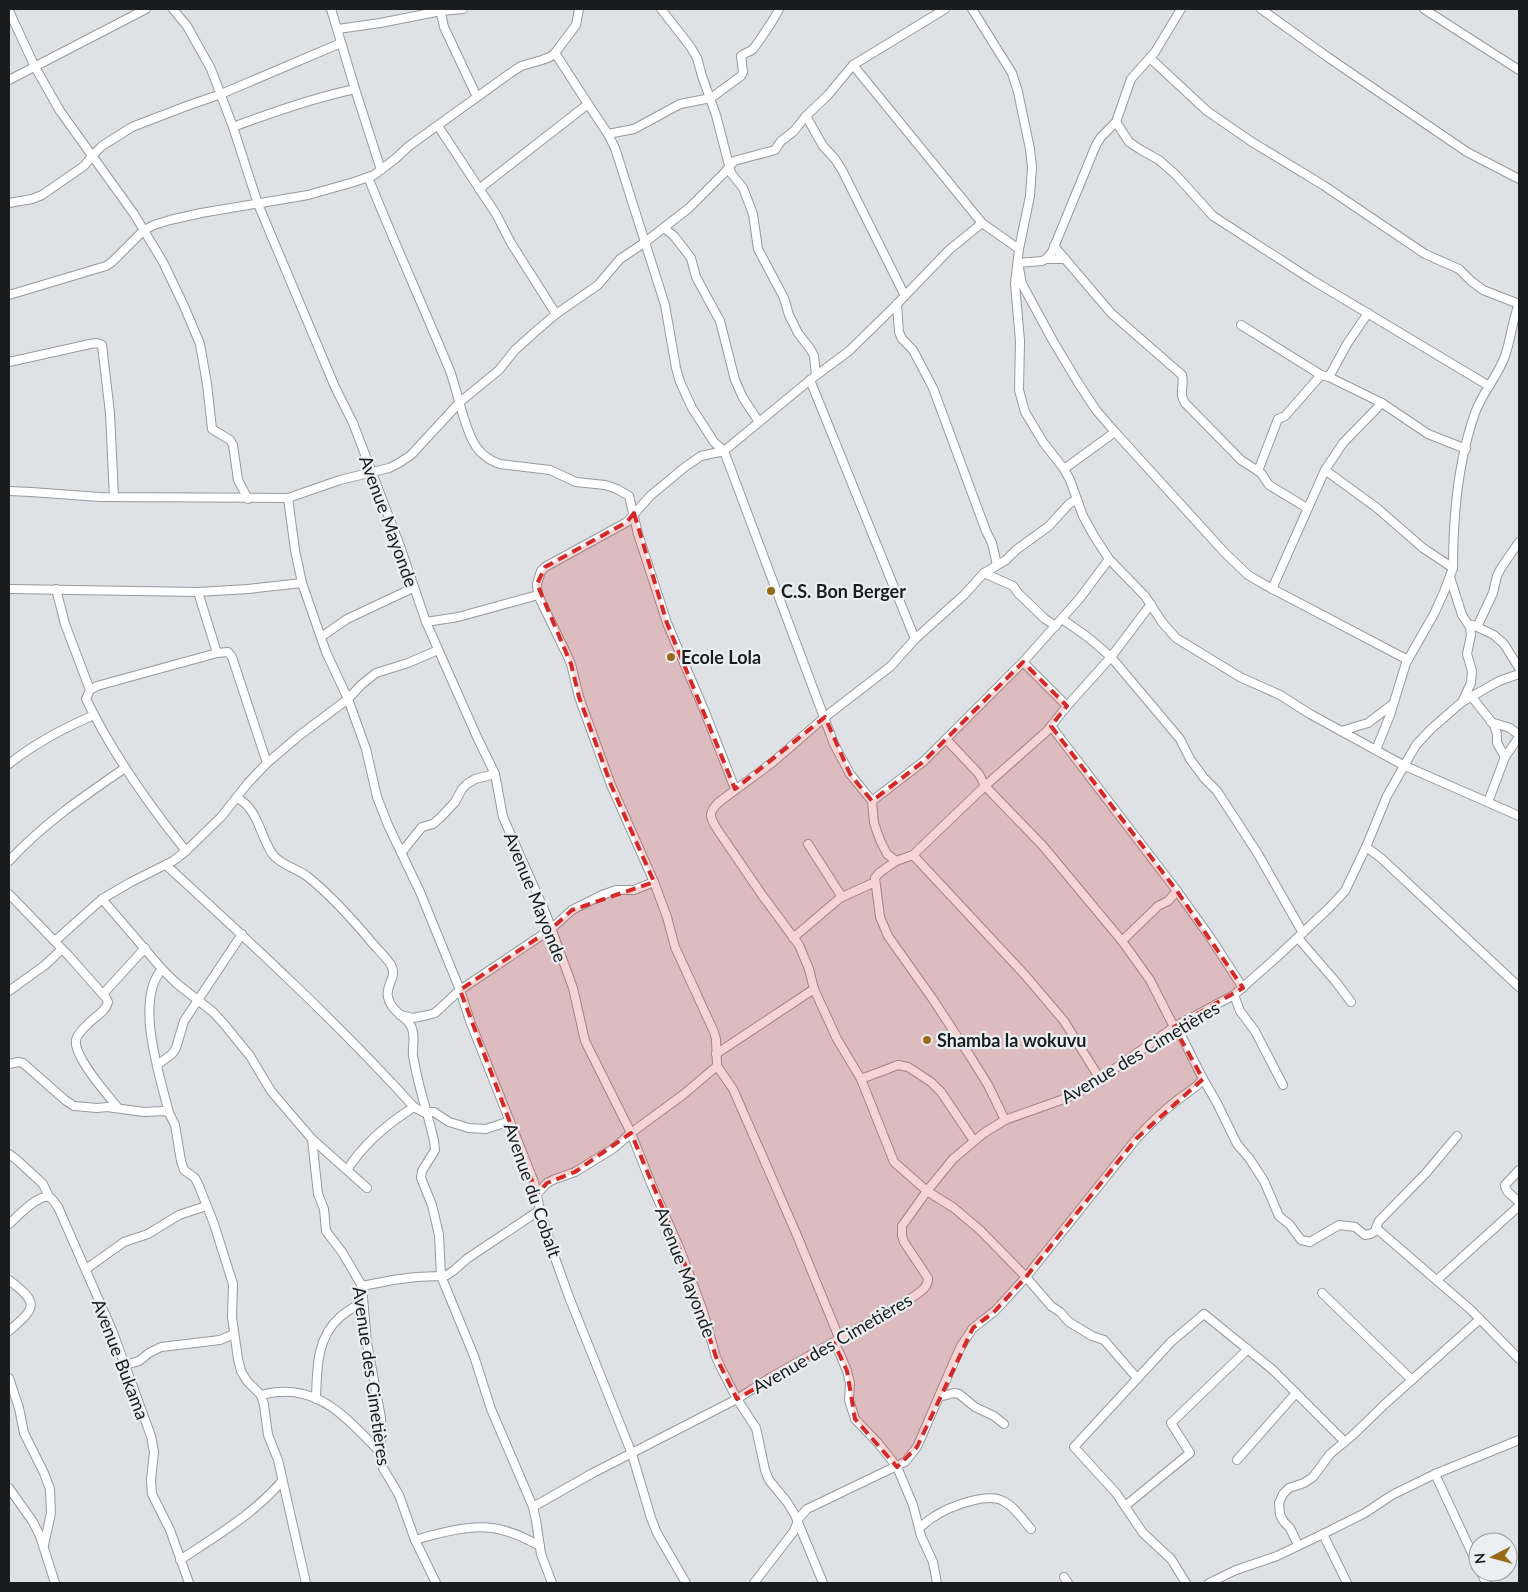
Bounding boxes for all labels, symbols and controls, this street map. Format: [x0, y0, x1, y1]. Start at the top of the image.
street label: Avenue Mayonde [355, 452, 423, 590]
place label: C.S. Bon Berger [781, 580, 906, 602]
marker: C.S. Bon Berger [765, 585, 777, 597]
place label: Ecole Lola [681, 646, 761, 668]
marker: Ecole Lola [665, 651, 677, 663]
street label: Avenue Mayonde [500, 829, 572, 965]
street label: Avenue des Cimetières [1057, 996, 1223, 1108]
place label: Shamba la wokuvu [937, 1029, 1087, 1051]
marker: Shamba la wokuvu [921, 1034, 933, 1046]
street label: Avenue du Cobalt [500, 1120, 566, 1261]
street label: Avenue Mayonde [651, 1204, 721, 1340]
street label: Avenue des Cimetières [349, 1285, 396, 1467]
street label: Avenue des Cimetières [748, 1288, 916, 1398]
street label: Avenue Bukama [88, 1296, 154, 1422]
north arrow [1468, 1532, 1518, 1582]
text: N [1471, 1552, 1489, 1565]

